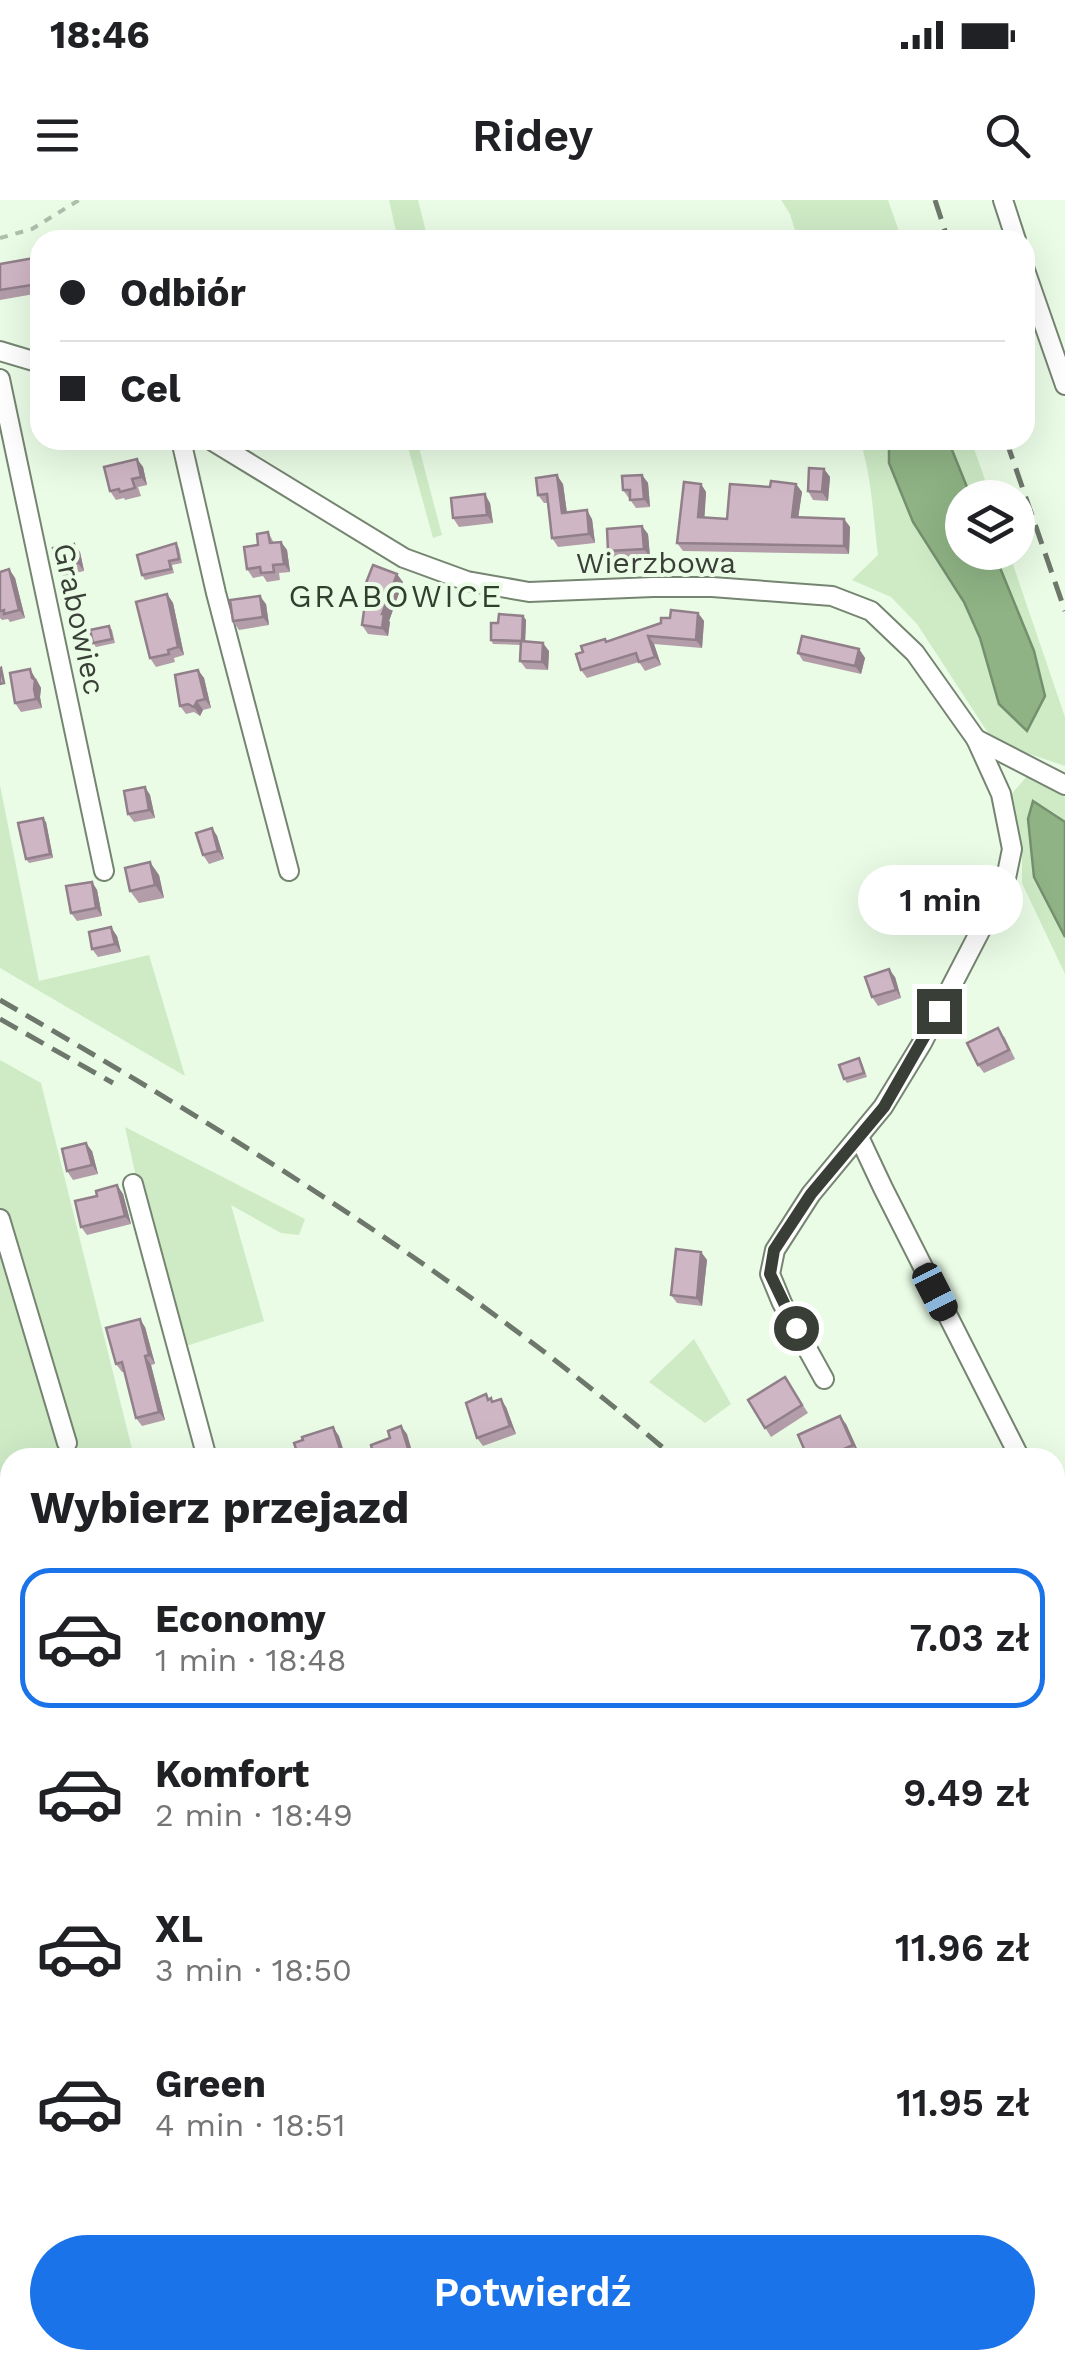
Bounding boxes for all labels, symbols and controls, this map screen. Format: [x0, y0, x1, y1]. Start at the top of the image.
text: 18:46 [50, 13, 150, 57]
icon: menu [30, 108, 85, 163]
icon: search [980, 108, 1035, 163]
text: Ridey [472, 109, 593, 162]
text: Odbiór [120, 271, 246, 315]
text: Cel [120, 367, 180, 411]
map controls [945, 480, 1035, 570]
button: layers [945, 480, 1035, 570]
street label: Grabowiec [46, 540, 113, 698]
street label: Wierzbowa [576, 545, 736, 580]
district label: GRABOWICE [288, 577, 504, 615]
callout: 1 min [856, 866, 1022, 936]
text: 1 min [899, 881, 982, 919]
route end [917, 989, 962, 1034]
car [908, 1258, 962, 1326]
route start [774, 1306, 819, 1351]
text: Wybierz przejazd [30, 1481, 409, 1534]
icon: car [35, 1593, 125, 1683]
text: Economy [155, 1597, 326, 1641]
text: 7.03 zł [910, 1616, 1030, 1660]
text: 1 min · 18:48 [155, 1641, 347, 1679]
icon: car [35, 1748, 125, 1838]
text: Komfort [155, 1752, 309, 1796]
text: 9.49 zł [903, 1771, 1030, 1815]
text: 2 min · 18:49 [155, 1796, 353, 1834]
icon: car [35, 1903, 125, 1993]
text: XL [155, 1907, 203, 1951]
text: 11.96 zł [895, 1926, 1030, 1970]
text: 3 min · 18:50 [155, 1951, 352, 1989]
icon: car [35, 2058, 125, 2148]
text: Green [155, 2062, 266, 2106]
text: 11.95 zł [896, 2081, 1030, 2125]
text: 4 min · 18:51 [155, 2106, 345, 2144]
button: Potwierdź [30, 2235, 1035, 2350]

